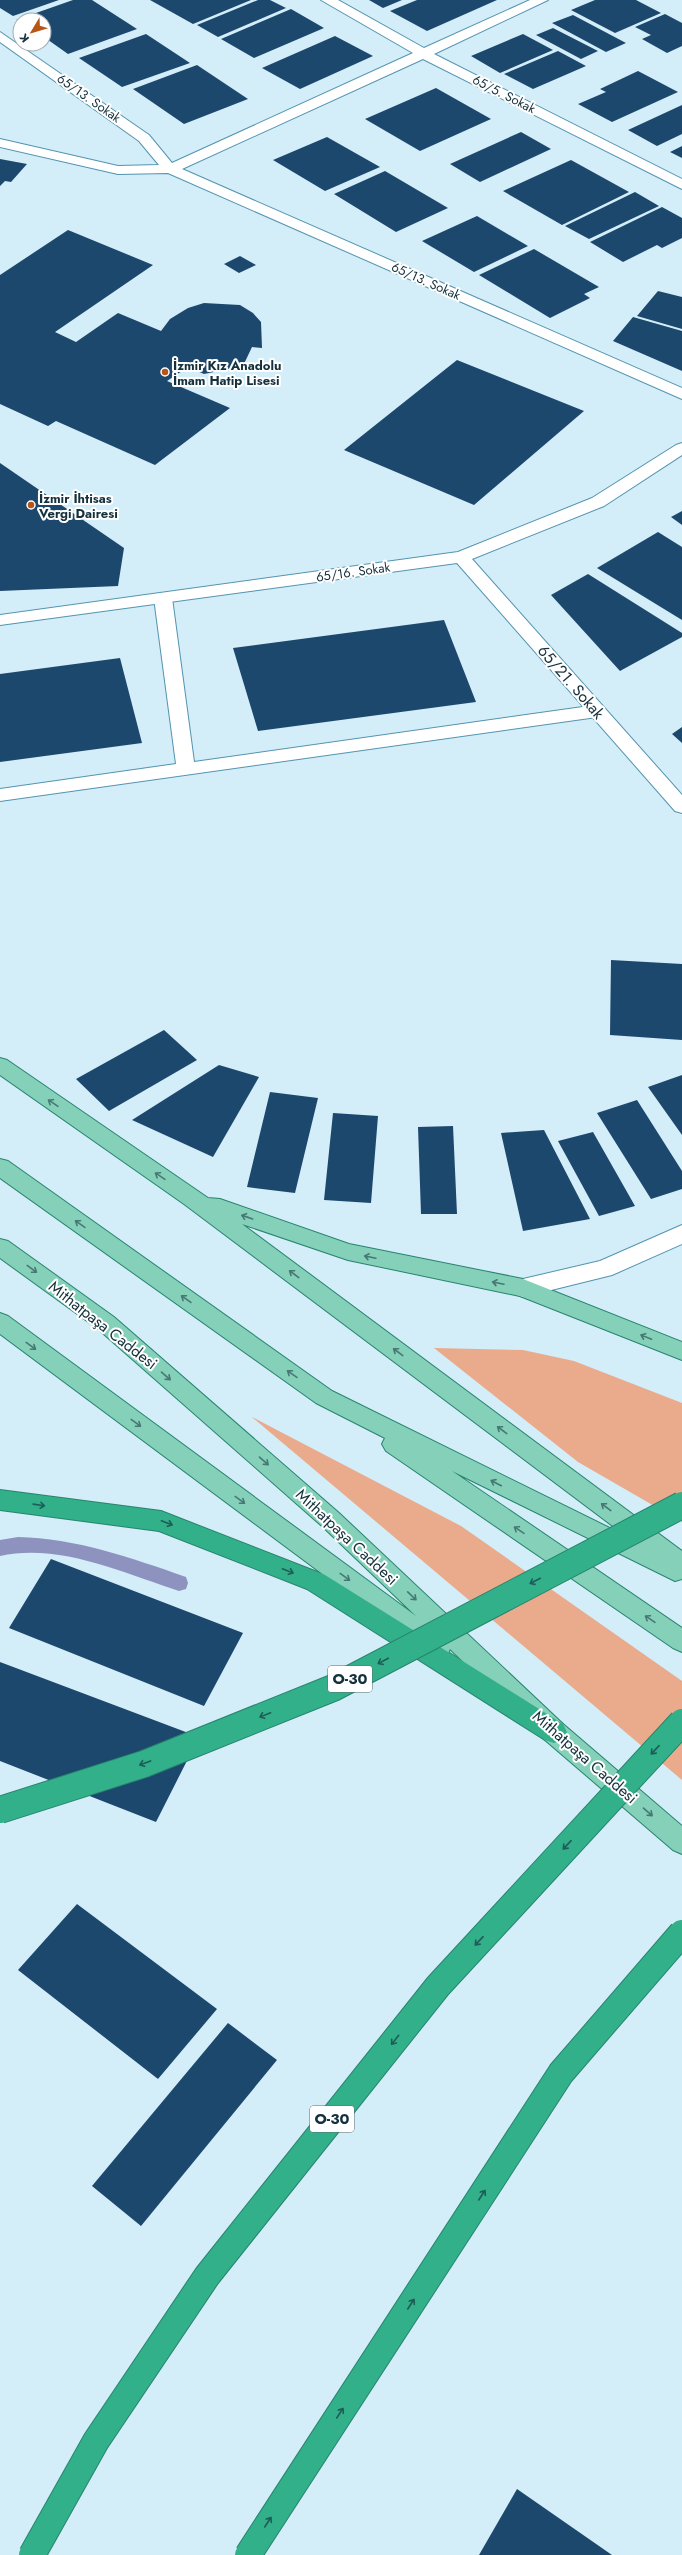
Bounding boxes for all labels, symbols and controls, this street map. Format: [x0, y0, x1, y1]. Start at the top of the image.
north arrow [12, 12, 52, 52]
text: K [15, 30, 33, 46]
street label: 65/13. Sokak [53, 69, 125, 127]
street label: 65/5. Sokak [469, 70, 539, 118]
street label: 65/13. Sokak [388, 257, 464, 305]
place label: İzmir Kız Anadolu İmam Hatip Lisesi [173, 356, 282, 390]
marker: İzmir Kız Anadolu İmam Hatip Lisesi [160, 367, 170, 377]
place label: İzmir İhtisas Vergi Dairesi [38, 489, 118, 523]
marker: İzmir İhtisas Vergi Dairesi [26, 500, 36, 510]
street label: 65/16. Sokak [315, 557, 392, 587]
street label: 65/21. Sokak [532, 640, 610, 725]
one-way arrow [47, 1099, 58, 1107]
one-way arrow [155, 1172, 166, 1180]
one-way arrow [240, 1213, 253, 1220]
one-way arrow [75, 1220, 86, 1228]
one-way arrow [364, 1252, 377, 1260]
one-way arrow [26, 1265, 37, 1273]
one-way arrow [288, 1270, 299, 1278]
street label: Mithatpaşa Caddesi [44, 1275, 162, 1375]
one-way arrow [491, 1279, 504, 1287]
one-way arrow [181, 1295, 192, 1303]
one-way arrow [640, 1332, 652, 1340]
one-way arrow [26, 1341, 37, 1350]
one-way arrow [392, 1347, 403, 1356]
one-way arrow [287, 1370, 298, 1378]
one-way arrow [161, 1371, 172, 1380]
one-way arrow [130, 1419, 141, 1427]
one-way arrow [496, 1425, 507, 1434]
one-way arrow [259, 1457, 270, 1466]
one-way arrow [491, 1479, 503, 1486]
street label: Mithatpaşa Caddesi [291, 1483, 403, 1591]
one-way arrow [235, 1496, 246, 1504]
one-way arrow [32, 1501, 45, 1509]
one-way arrow [601, 1503, 612, 1512]
one-way arrow [161, 1520, 173, 1528]
one-way arrow [514, 1526, 525, 1534]
one-way arrow [282, 1568, 294, 1576]
one-way arrow [339, 1573, 350, 1582]
one-way arrow [530, 1577, 542, 1585]
one-way arrow [407, 1592, 417, 1601]
one-way arrow [645, 1615, 656, 1623]
one-way arrow [378, 1658, 390, 1665]
road number: O-30 [328, 1666, 372, 1692]
street label: Mithatpaşa Caddesi [527, 1705, 643, 1809]
one-way arrow [260, 1712, 272, 1720]
one-way arrow [651, 1744, 660, 1754]
one-way arrow [139, 1760, 151, 1768]
one-way arrow [643, 1808, 653, 1817]
one-way arrow [562, 1840, 572, 1850]
one-way arrow [474, 1936, 484, 1946]
one-way arrow [390, 2034, 399, 2045]
road number: O-30 [310, 2106, 354, 2132]
one-way arrow [478, 2190, 486, 2201]
one-way arrow [407, 2298, 415, 2310]
one-way arrow [336, 2407, 344, 2419]
one-way arrow [265, 2516, 273, 2528]

